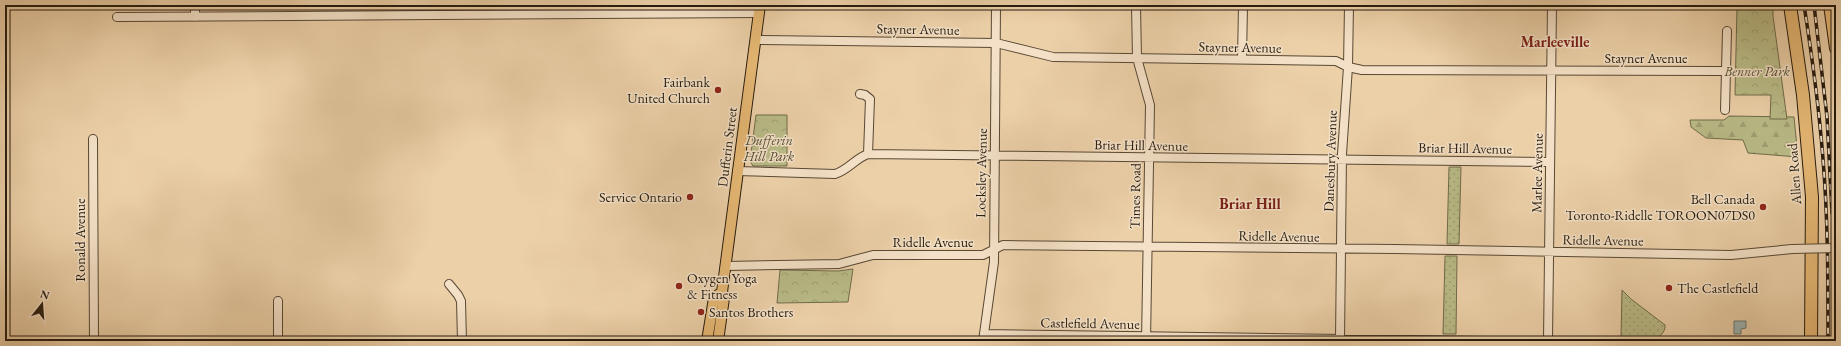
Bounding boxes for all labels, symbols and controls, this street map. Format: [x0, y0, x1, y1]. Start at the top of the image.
street label: Stayner Avenue [876, 19, 960, 39]
district label: Marleeville [1521, 32, 1589, 51]
street label: Stayner Avenue [1198, 37, 1282, 57]
street label: Stayner Avenue [1605, 49, 1688, 67]
park label: Benner Park [1723, 62, 1790, 80]
place label: Fairbank United Church [627, 73, 710, 107]
marker: Fairbank United Church [713, 85, 723, 95]
street label: Dufferin Street [713, 106, 741, 188]
street label: Danesbury Avenue [1319, 109, 1341, 212]
street label: Locksley Avenue [971, 127, 991, 218]
park label: Dufferin Hill Park [743, 131, 795, 165]
street label: Marlee Avenue [1527, 132, 1547, 213]
street label: Briar Hill Avenue [1094, 135, 1189, 155]
street label: Briar Hill Avenue [1418, 138, 1513, 158]
street label: Allen Road [1783, 142, 1805, 206]
street label: Times Road [1125, 162, 1145, 229]
place label: Service Ontario [599, 188, 682, 206]
place label: Bell Canada Toronto-Ridelle TOROON07DS0 [1566, 190, 1755, 224]
marker: Service Ontario [685, 192, 695, 202]
district label: Briar Hill [1219, 194, 1281, 213]
street label: Ronald Avenue [71, 198, 89, 282]
marker: Bell Canada Toronto-Ridelle TOROON07DS0 [1758, 202, 1768, 212]
street label: Ridelle Avenue [1238, 226, 1320, 246]
street label: Ridelle Avenue [1562, 230, 1644, 250]
street label: Ridelle Avenue [892, 233, 974, 251]
place label: Oxygen Yoga & Fitness [687, 269, 757, 303]
place label: The Castlefield [1677, 279, 1759, 297]
marker: Oxygen Yoga & Fitness [674, 281, 684, 291]
marker: The Castlefield [1664, 283, 1674, 293]
north arrow [22, 284, 62, 324]
text: N [39, 286, 51, 302]
place label: Santos Brothers [709, 303, 794, 321]
marker: Santos Brothers [696, 307, 706, 317]
street label: Castlefield Avenue [1040, 313, 1140, 333]

